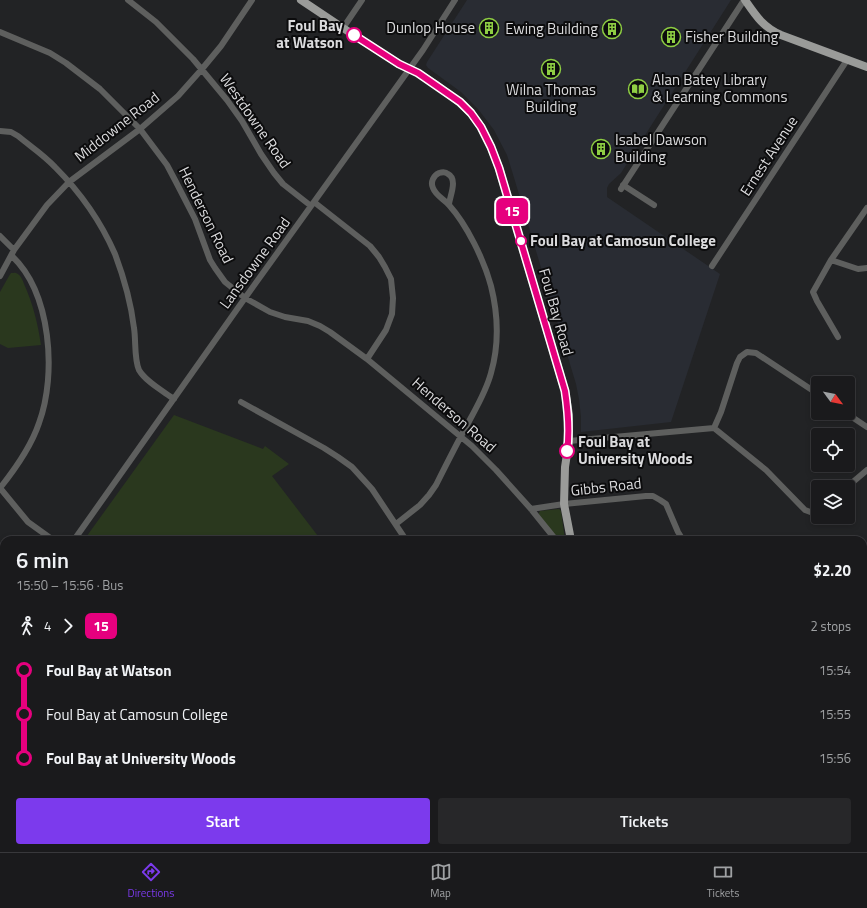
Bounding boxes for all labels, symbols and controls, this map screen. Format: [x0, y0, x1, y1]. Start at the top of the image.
place label: Foul Bay at Watson [276, 14, 343, 54]
place label: Dunlop House [386, 16, 475, 39]
building icon: Dunlop House [478, 17, 500, 39]
place label: Ewing Building [505, 17, 598, 40]
building icon: Ewing Building [601, 18, 623, 40]
place label: Fisher Building [685, 25, 779, 48]
building icon: Fisher Building [660, 26, 682, 48]
marker: Foul Bay at Watson [346, 27, 362, 43]
building icon: Wilna Thomas Building [540, 58, 562, 80]
street label: Westdowne Road [214, 68, 297, 173]
place label: Alan Batey Library & Learning Commons [652, 68, 787, 108]
place label: Wilna Thomas Building [506, 78, 596, 118]
library icon: Alan Batey Library & Learning Commons [627, 78, 649, 100]
street label: Middowne Road [69, 86, 164, 167]
street label: Ernest Avenue [734, 111, 803, 200]
place label: Isabel Dawson Building [615, 128, 707, 168]
building icon: Isabel Dawson Building [590, 138, 612, 160]
street label: Henderson Road [173, 163, 240, 267]
line badge: 15 [494, 198, 530, 224]
text: 15 [504, 200, 520, 221]
street label: Lansdowne Road [213, 212, 296, 313]
place label: Foul Bay at Camosun College [530, 229, 716, 252]
marker: Foul Bay at Camosun College [515, 235, 527, 247]
street label: Foul Bay Road [533, 265, 580, 358]
street label: Henderson Road [407, 371, 502, 458]
north arrow [811, 376, 855, 420]
map controls [811, 376, 855, 524]
button: locate [811, 428, 855, 472]
place label: Foul Bay at University Woods [578, 430, 693, 470]
marker: Foul Bay at University Woods [559, 443, 575, 459]
street label: Gibbs Road [569, 471, 642, 502]
button: layers [811, 480, 855, 524]
text: 6 min [16, 543, 69, 577]
text: $2.20 [814, 559, 851, 582]
text: 15:50 – 15:56 · Bus [16, 575, 123, 595]
icon: walk [16, 615, 38, 637]
icon: forward [57, 615, 79, 637]
text: 15 [93, 615, 109, 636]
text: 4 [44, 616, 51, 636]
text: 2 stops [810, 616, 851, 636]
text: Foul Bay at Watson [46, 659, 171, 682]
text: 15:54 [819, 660, 851, 680]
text: Foul Bay at Camosun College [46, 703, 228, 726]
text: 15:55 [819, 704, 851, 724]
text: Foul Bay at University Woods [46, 747, 236, 770]
text: 15:56 [819, 748, 851, 768]
button: Start [16, 798, 430, 844]
button: Tickets [438, 798, 851, 844]
tab: Directions [128, 861, 174, 901]
tab: Map [430, 861, 452, 901]
tab: Tickets [707, 861, 739, 901]

